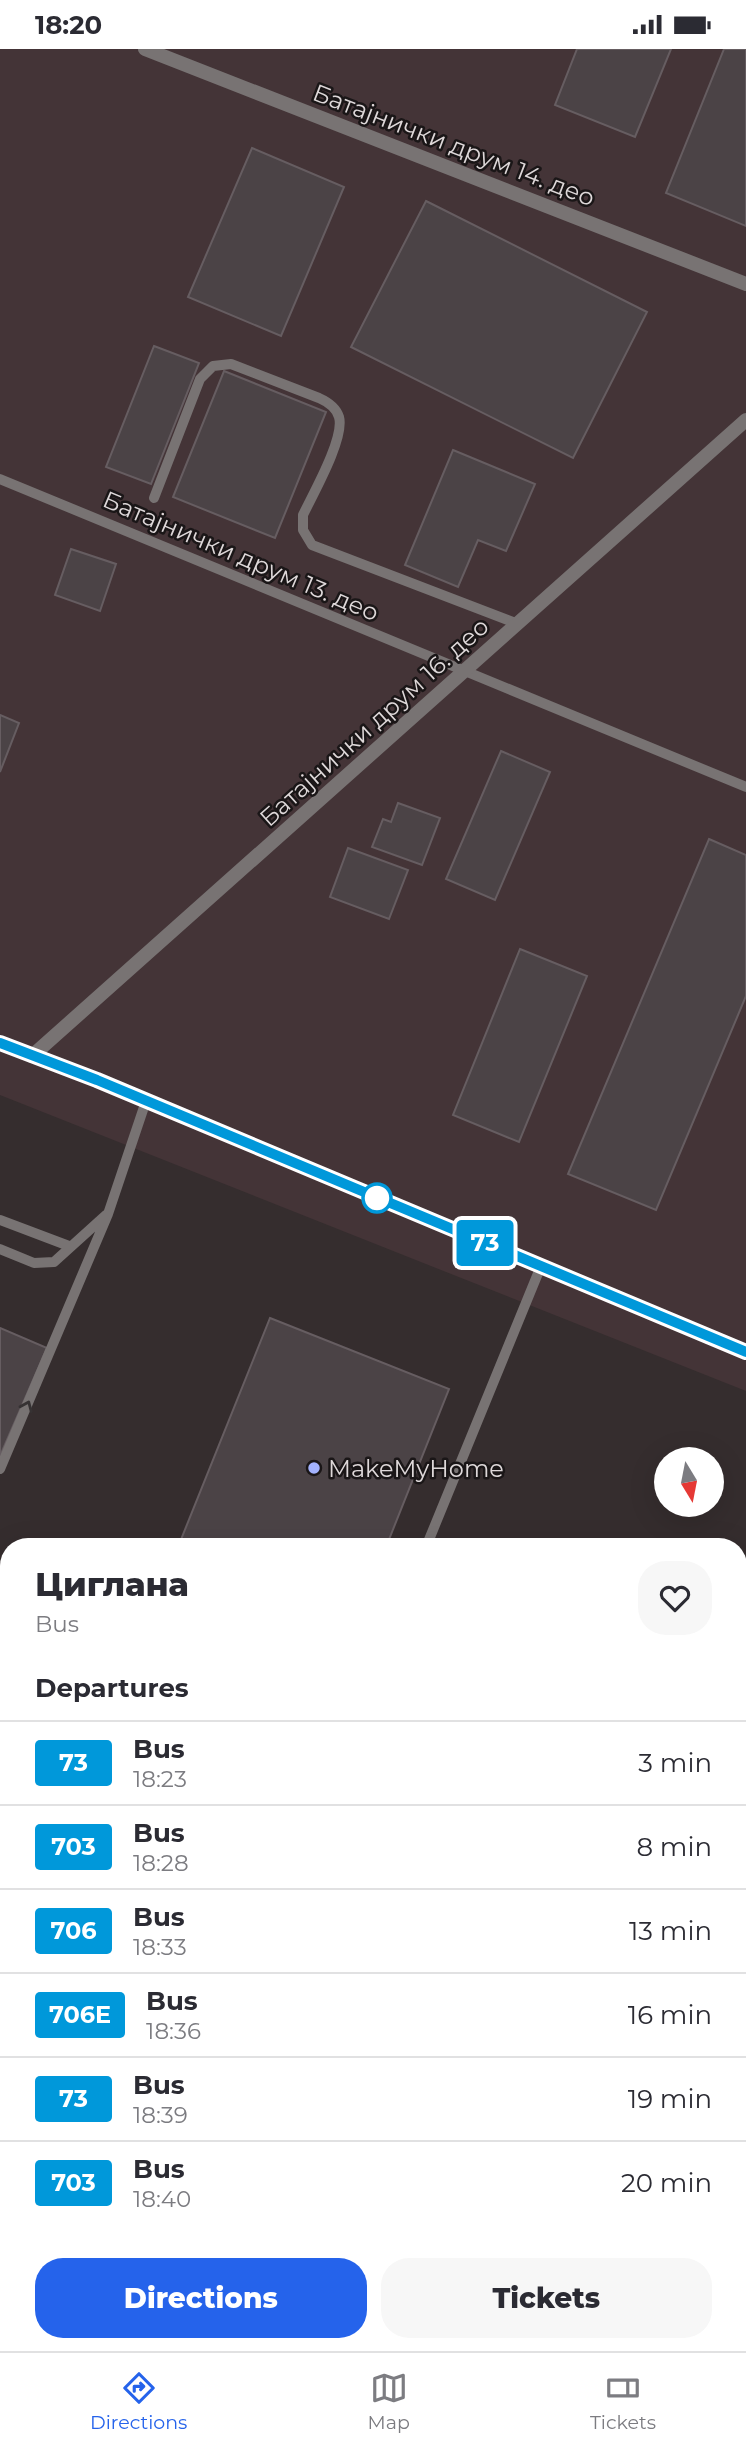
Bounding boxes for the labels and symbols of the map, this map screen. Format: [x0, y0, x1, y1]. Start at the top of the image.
street label: Батајнички друм 14. део [309, 78, 599, 212]
street label: Батајнички друм 13. део [99, 485, 383, 627]
street label: Батајнички друм 16. део [254, 611, 494, 833]
unlabelled marker [362, 1183, 392, 1213]
line badge: 73 [454, 1220, 516, 1266]
one-way arrow [18, 1401, 32, 1413]
north arrow [654, 1447, 724, 1517]
place label: MakeMyHome [328, 1454, 504, 1483]
marker: MakeMyHome [306, 1460, 322, 1476]

